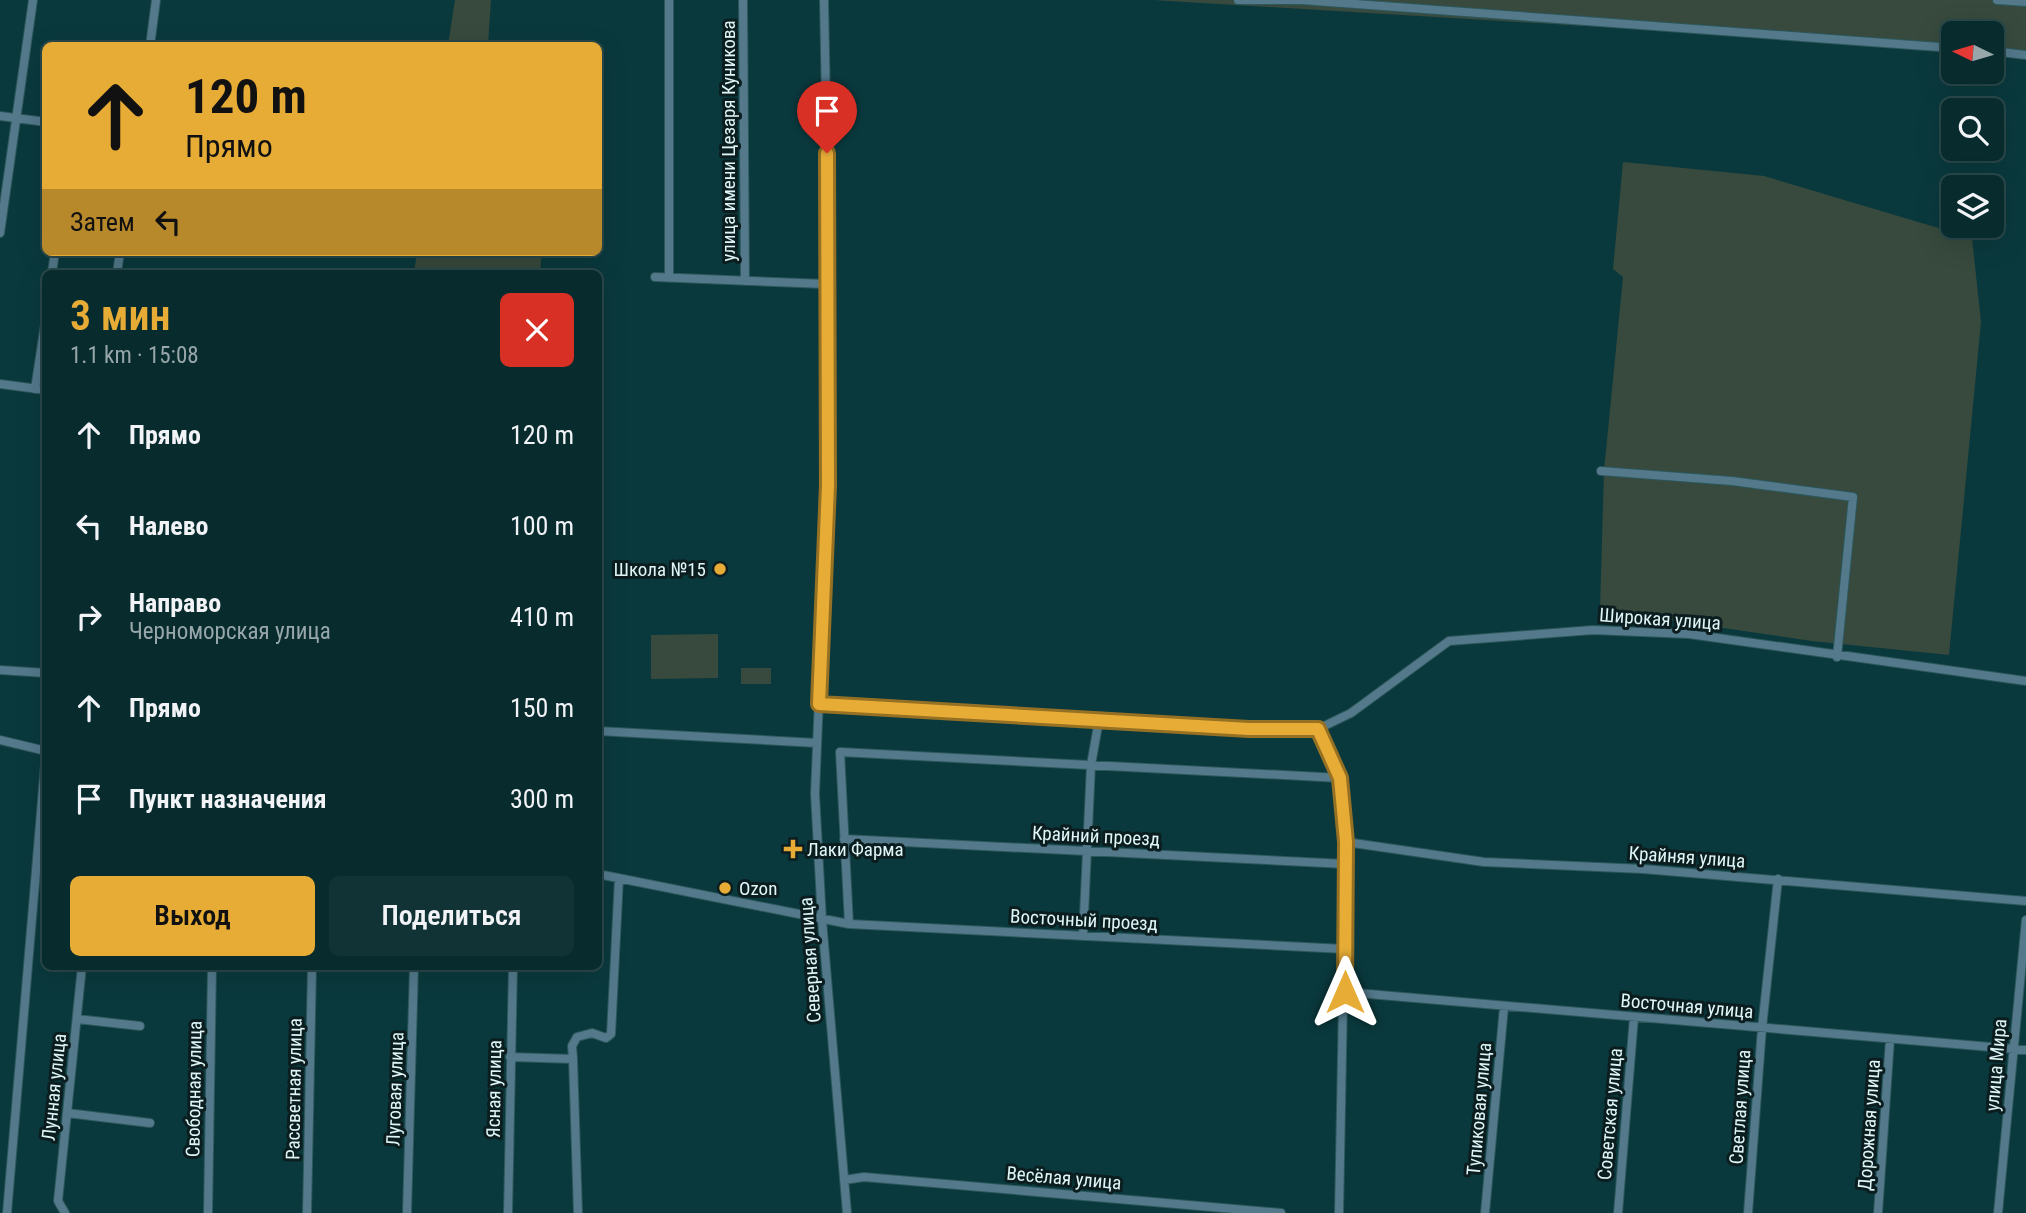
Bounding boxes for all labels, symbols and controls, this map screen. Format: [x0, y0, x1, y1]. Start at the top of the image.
street label: улица имени Цезаря Куникова [717, 20, 740, 262]
north arrow [1941, 21, 2004, 84]
map controls [1941, 21, 2004, 238]
text: 120 m [185, 68, 307, 125]
icon: ahead [70, 70, 161, 161]
pin [797, 81, 857, 153]
icon: arrive [808, 92, 846, 130]
button: search [1941, 98, 2004, 161]
text: Прямо [185, 127, 273, 165]
button: layers [1941, 175, 2004, 238]
icon: left [149, 203, 187, 241]
text: Затем [70, 207, 135, 237]
text: 3 мин [70, 291, 171, 340]
button: close [500, 293, 574, 367]
text: 1.1 km · 15:08 [70, 342, 199, 369]
icon: ahead [70, 416, 108, 454]
text: Прямо [129, 420, 201, 450]
text: 120 m [510, 420, 574, 450]
icon: left [70, 507, 108, 545]
text: Налево [129, 511, 209, 541]
text: 100 m [510, 511, 574, 541]
place label: Школа №15 [613, 558, 706, 581]
marker: Школа №15 [712, 561, 728, 577]
text: Направо [129, 588, 221, 618]
icon: right [70, 598, 108, 636]
text: 410 m [510, 602, 574, 632]
street label: Широкая улица [1598, 603, 1722, 635]
text: Черноморская улица [129, 618, 331, 645]
icon: ahead [70, 689, 108, 727]
text: Прямо [129, 693, 201, 723]
text: 150 m [510, 693, 574, 723]
icon: arrive [70, 780, 108, 818]
text: Пункт назначения [129, 784, 327, 814]
text: 300 m [510, 784, 574, 814]
street label: Крайний проезд [1031, 821, 1161, 851]
place label: Лаки Фарма [807, 838, 904, 861]
marker: Лаки Фарма [785, 841, 801, 857]
street label: Крайняя улица [1628, 841, 1746, 873]
button: Выход [70, 876, 315, 956]
button: Поделиться [329, 876, 574, 956]
place label: Ozon [739, 877, 777, 900]
marker: Ozon [717, 880, 733, 896]
street label: Северная улица [794, 896, 826, 1024]
street label: Восточный проезд [1010, 905, 1158, 935]
position arrow [1308, 955, 1382, 1029]
street label: Восточная улица [1620, 989, 1754, 1023]
street label: Рассветная улица [281, 1018, 307, 1160]
street label: улица Мира [1980, 1018, 2012, 1112]
street label: Свободная улица [181, 1021, 207, 1157]
street label: Лунная улица [37, 1032, 71, 1142]
street label: Луговая улица [382, 1032, 408, 1146]
street label: Ясная улица [482, 1040, 506, 1138]
street label: Тупиковая улица [1462, 1042, 1496, 1176]
street label: Советская улица [1593, 1047, 1627, 1181]
street label: Светлая улица [1725, 1049, 1755, 1165]
street label: Дорожная улица [1853, 1059, 1885, 1191]
street label: Весёлая улица [1006, 1162, 1122, 1194]

